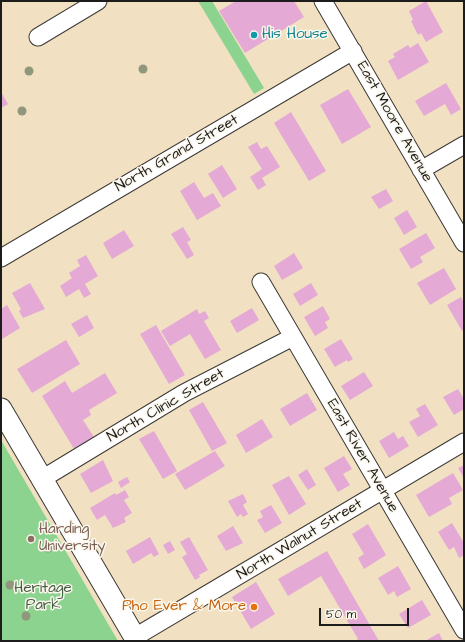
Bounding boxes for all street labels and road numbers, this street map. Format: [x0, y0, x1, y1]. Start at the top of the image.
street label: East Moore Avenue [352, 58, 436, 186]
street label: North Grand Street [112, 111, 242, 197]
street label: North Clinic Street [104, 365, 228, 447]
street label: East River Avenue [322, 396, 402, 516]
street label: North Walnut Street [234, 495, 366, 585]

